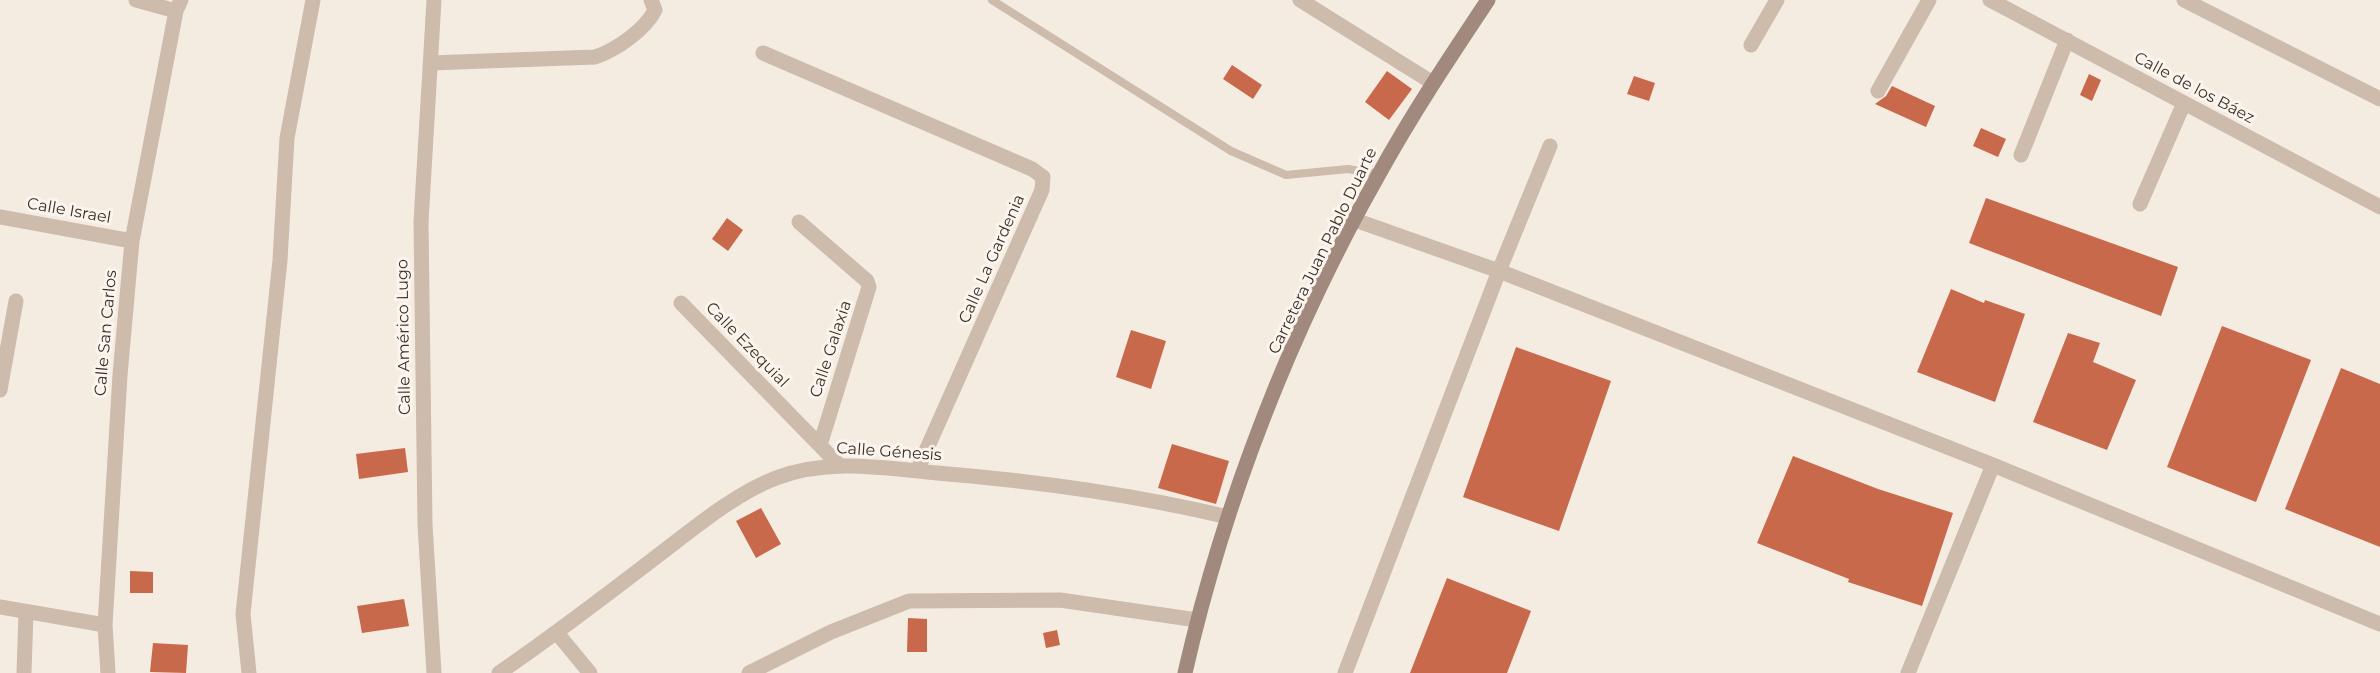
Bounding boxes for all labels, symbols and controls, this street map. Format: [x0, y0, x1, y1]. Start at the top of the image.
street label: Calle de los Báez [2131, 48, 2257, 128]
street label: Carretera Juan Pablo Duarte [1265, 145, 1381, 357]
street label: Calle La Gardenia [955, 191, 1029, 327]
street label: Calle Israel [26, 194, 112, 228]
street label: Calle Américo Lugo [393, 259, 415, 415]
street label: Calle San Carlos [91, 269, 121, 397]
street label: Calle Ezequial [702, 298, 792, 392]
street label: Calle Galaxia [806, 298, 856, 400]
street label: Calle Génesis [836, 439, 942, 465]

